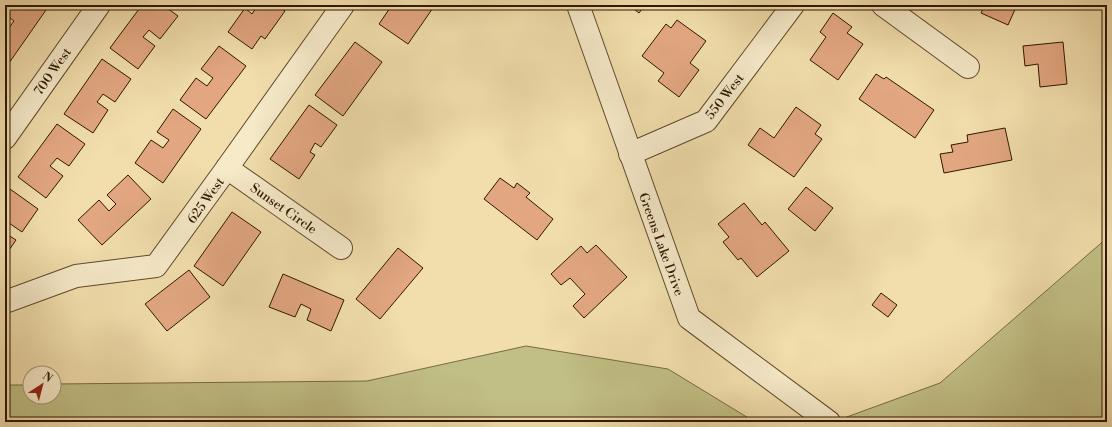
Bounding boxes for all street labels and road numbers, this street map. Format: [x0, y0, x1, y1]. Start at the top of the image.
street label: 700 West [31, 45, 75, 98]
street label: 550 West [702, 70, 748, 123]
street label: 625 West [184, 174, 228, 227]
street label: Sunset Circle [247, 180, 320, 238]
street label: Greens Lake Drive [635, 191, 687, 298]

